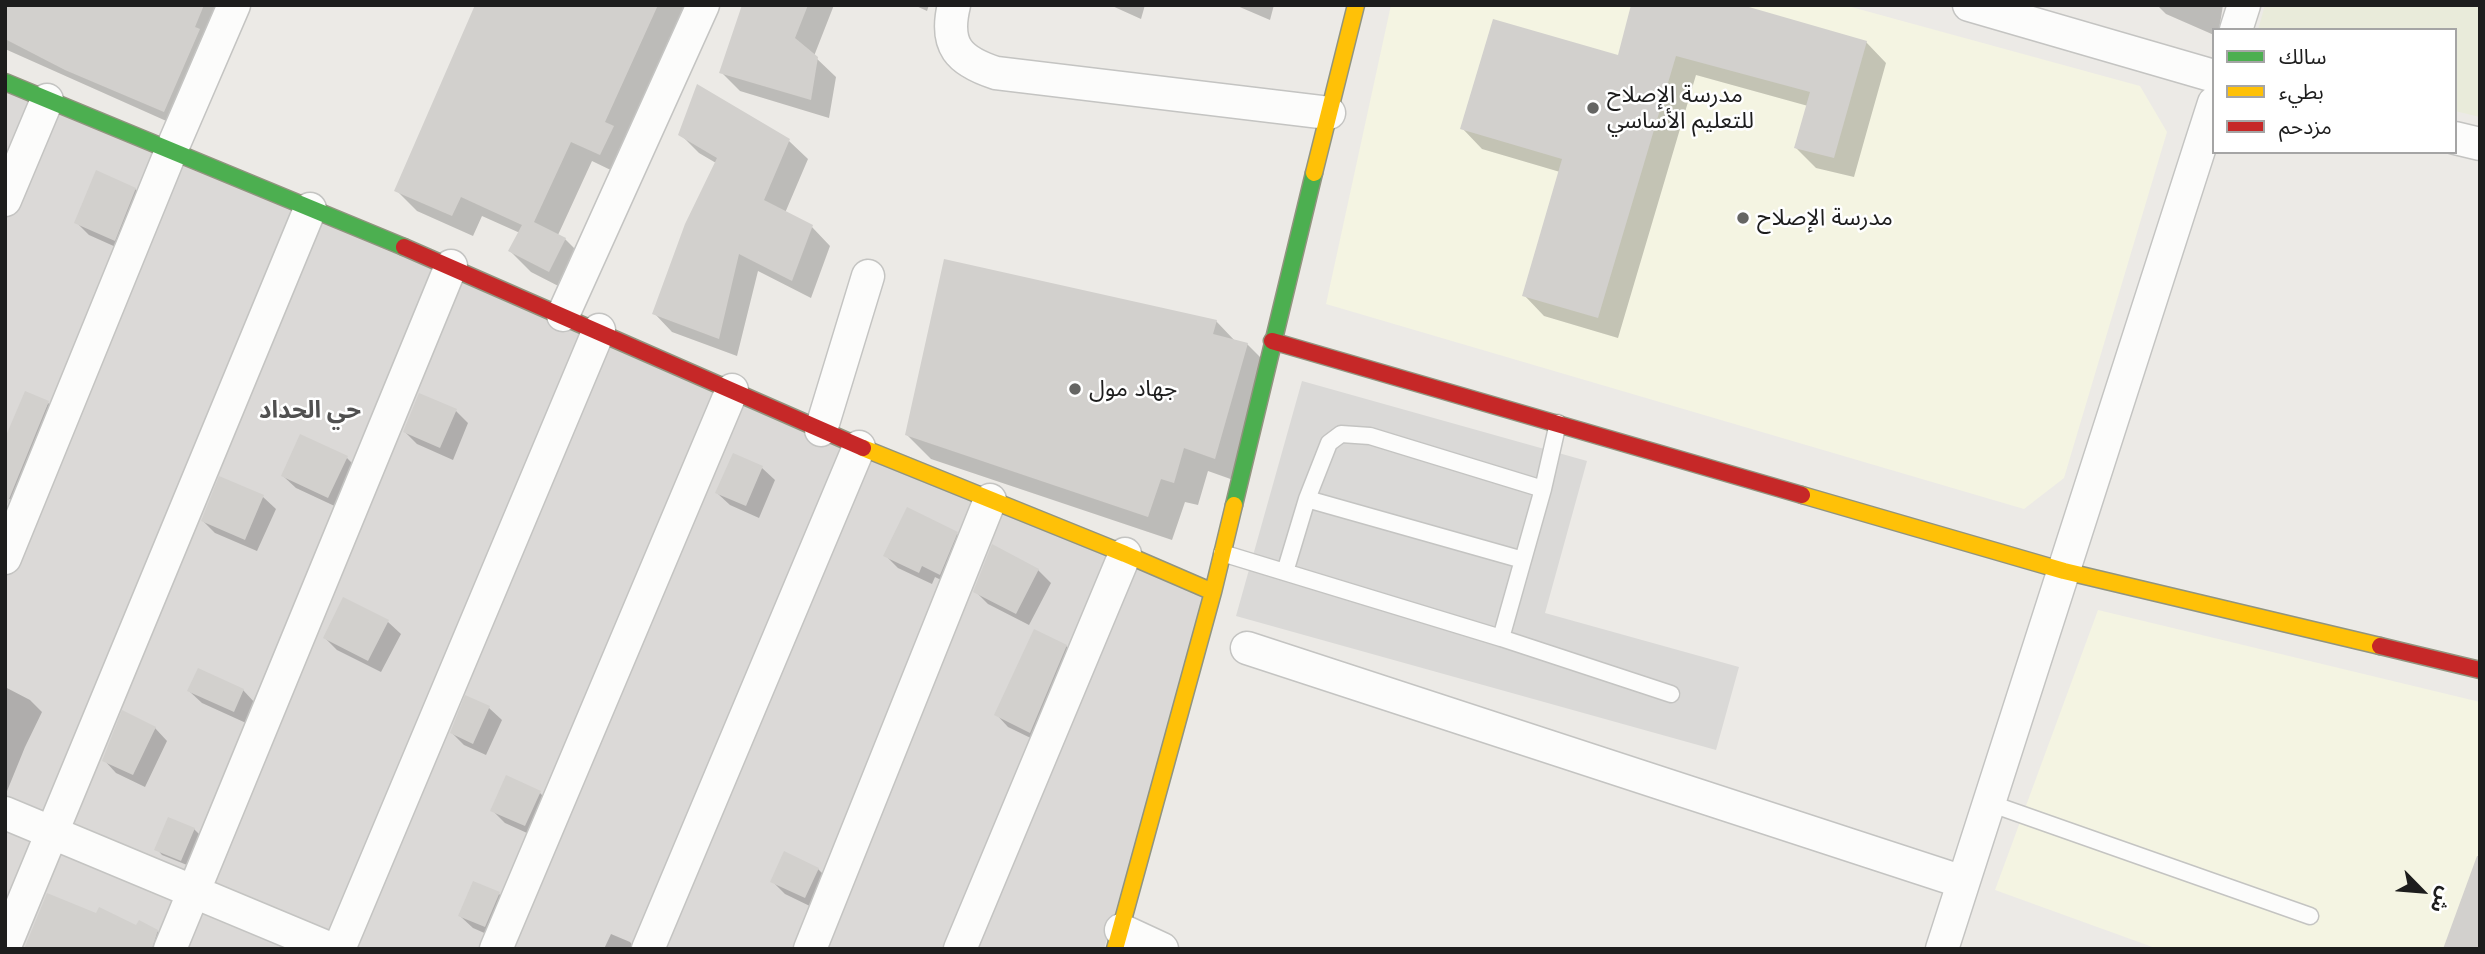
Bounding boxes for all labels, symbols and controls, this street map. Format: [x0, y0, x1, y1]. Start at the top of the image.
legend [2212, 28, 2457, 154]
text: سالك [2279, 44, 2326, 69]
text: بطيء [2279, 79, 2324, 104]
place label: مدرسة الإصلاح للتعليم الأساسي [1607, 81, 1754, 135]
marker: مدرسة الإصلاح للتعليم الأساسي [1585, 100, 1601, 116]
text: مزدحم [2279, 114, 2332, 139]
place label: مدرسة الإصلاح [1757, 204, 1893, 232]
marker: مدرسة الإصلاح [1735, 210, 1751, 226]
place label: جهاد مول [1089, 375, 1177, 403]
marker: جهاد مول [1067, 381, 1083, 397]
district label: حي الحداد [259, 397, 361, 425]
north arrow [2387, 856, 2457, 926]
text: ش [2426, 883, 2457, 917]

